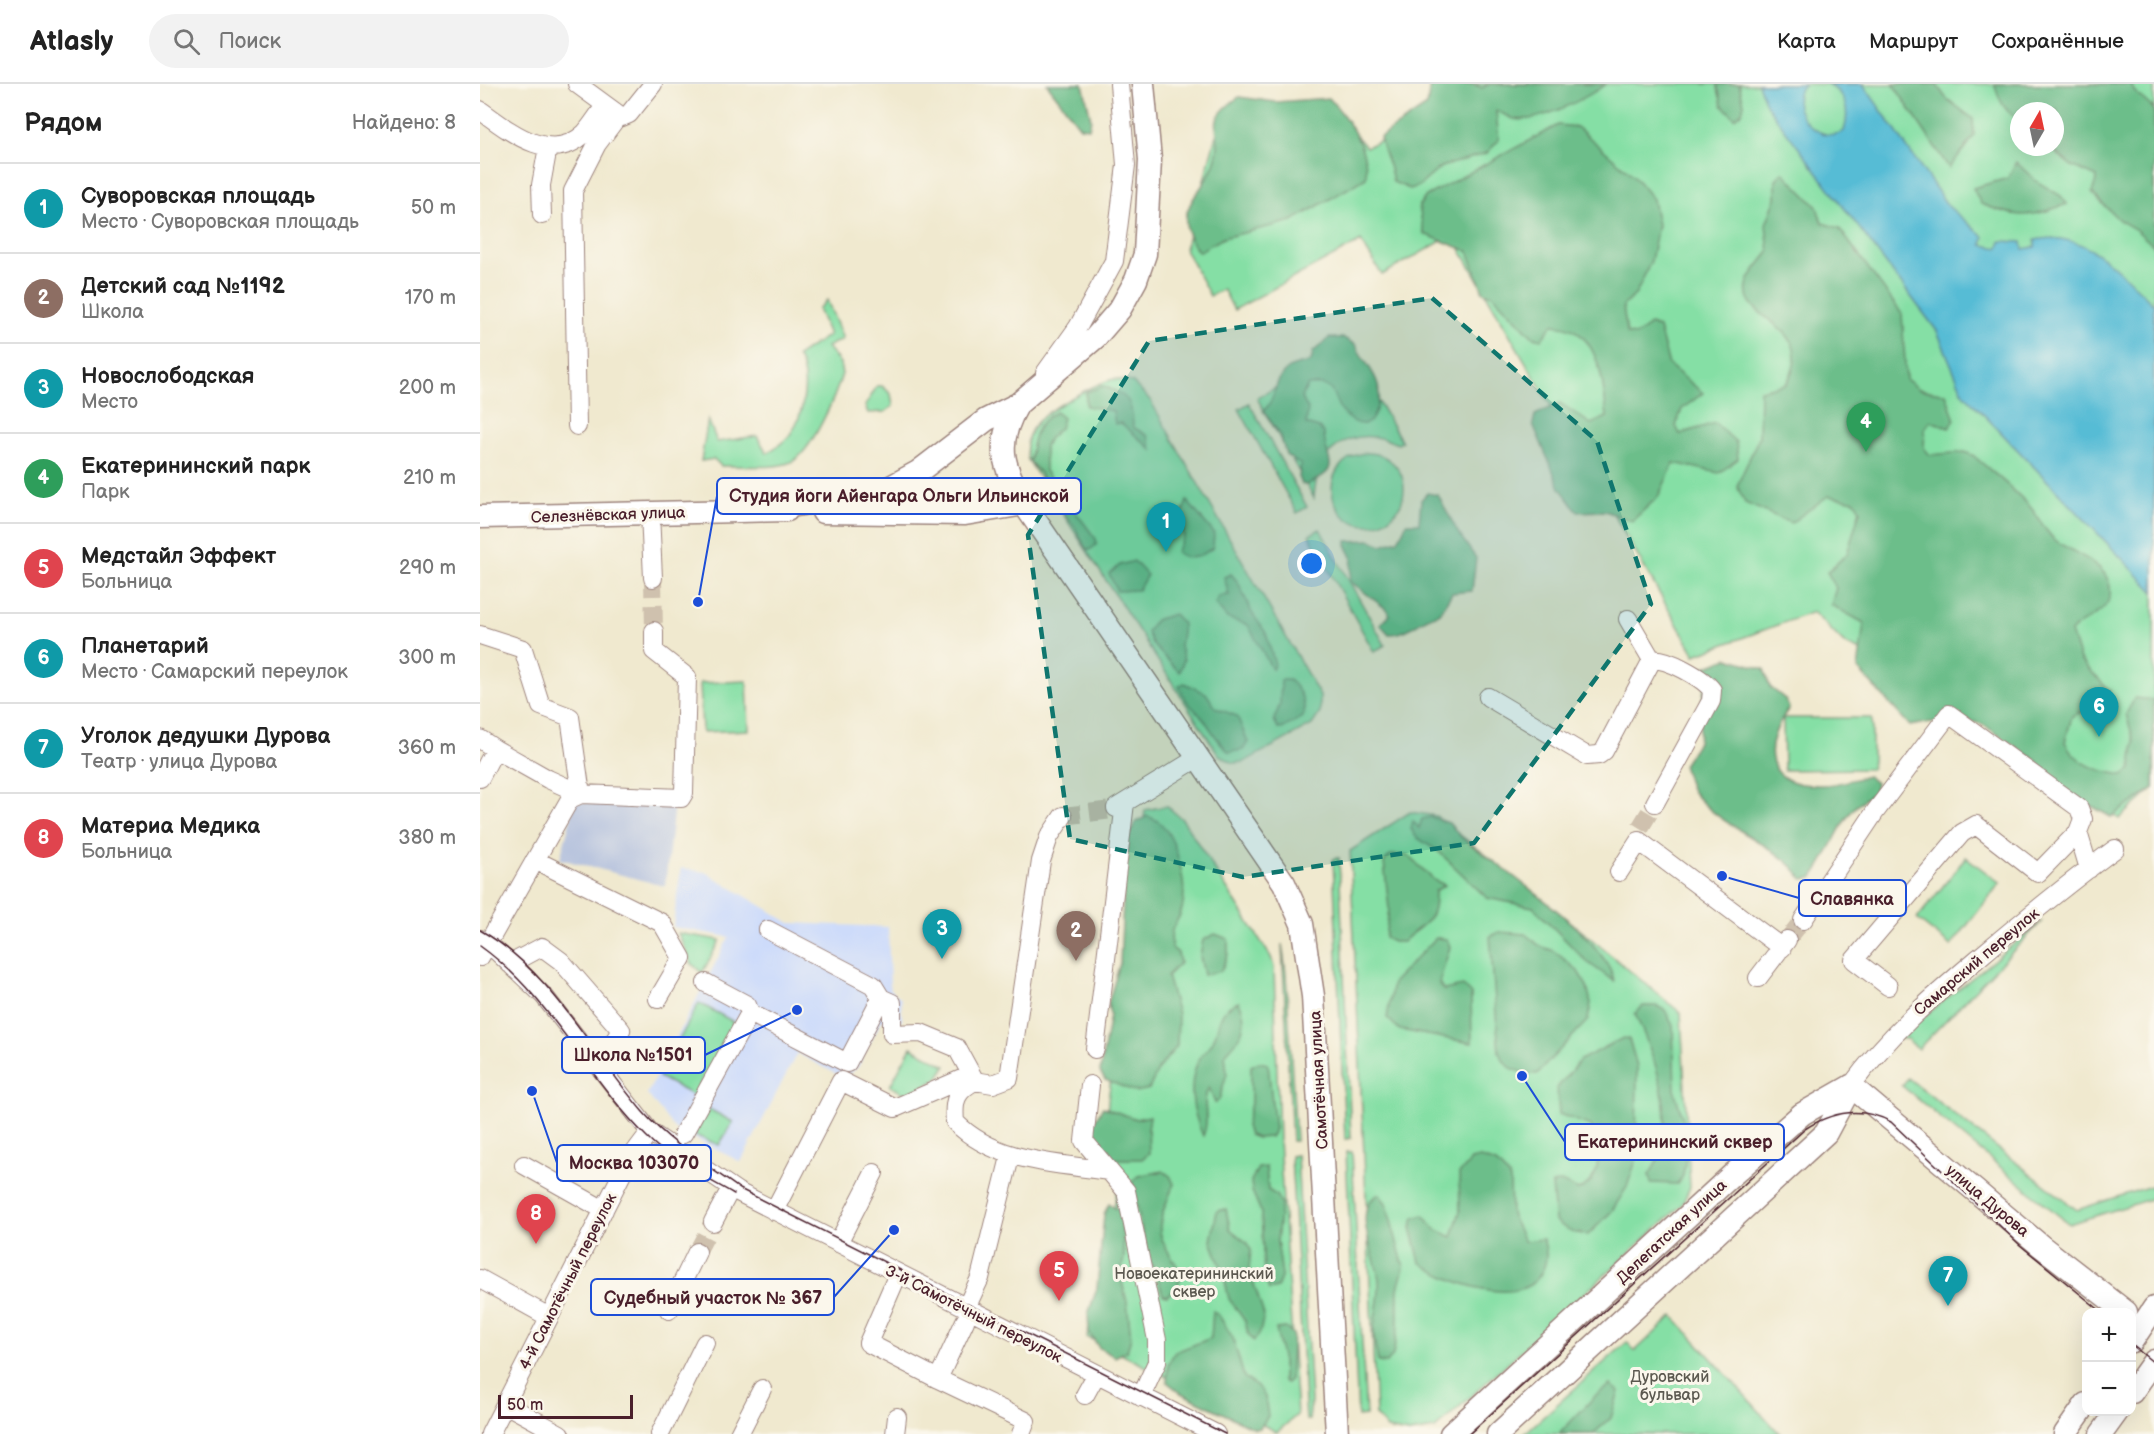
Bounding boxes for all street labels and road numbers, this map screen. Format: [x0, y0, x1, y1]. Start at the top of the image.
street label: Селезнёвская улица [530, 503, 686, 528]
street label: Самарский переулок [1911, 904, 2044, 1020]
street label: Самотёчная улица [1306, 1009, 1333, 1150]
street label: улица Дурова [1942, 1161, 2033, 1242]
street label: Делегатская улица [1613, 1176, 1731, 1288]
street label: 4-й Самотёчный переулок [515, 1190, 621, 1373]
street label: 3-й Самотёчный переулок [882, 1261, 1065, 1367]

